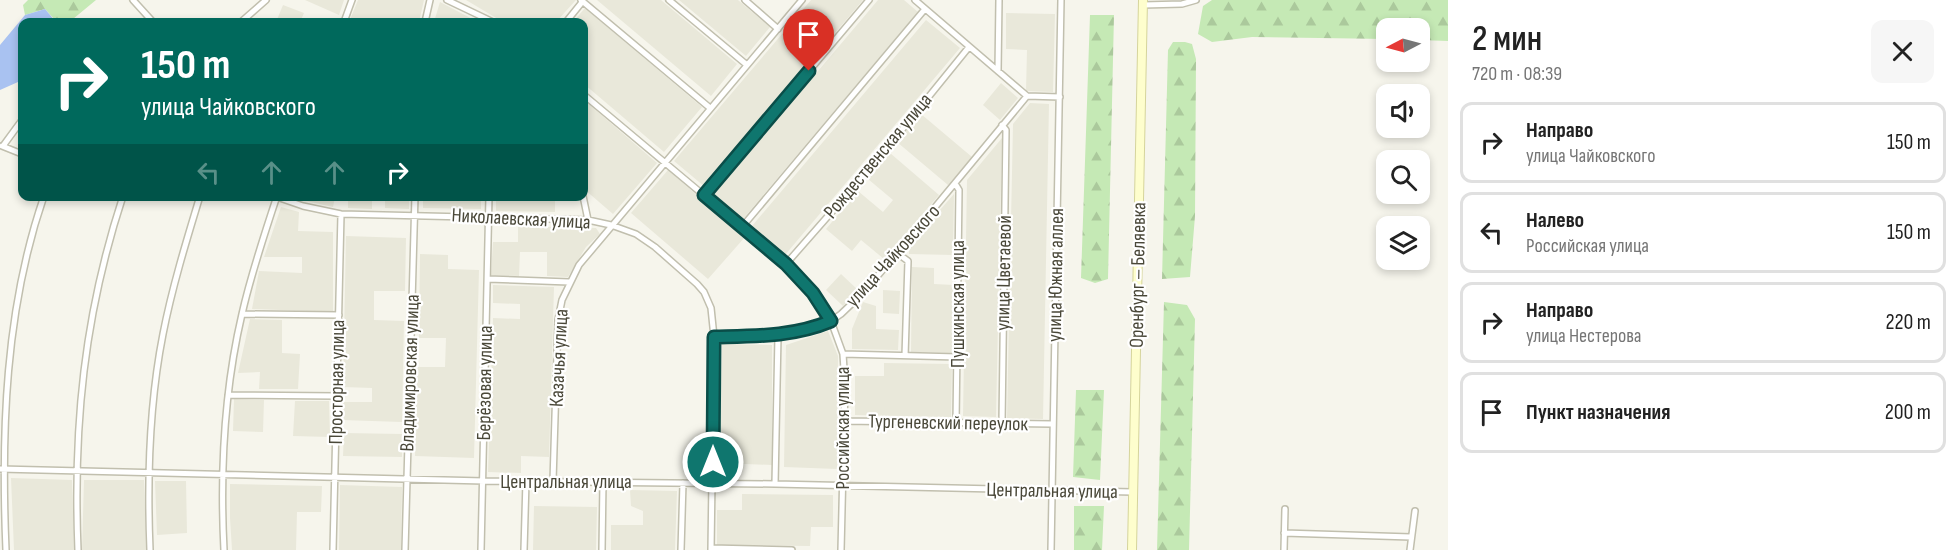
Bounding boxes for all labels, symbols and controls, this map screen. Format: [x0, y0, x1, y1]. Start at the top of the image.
pin [783, 9, 834, 71]
icon: arrive [792, 18, 825, 51]
north arrow [1376, 18, 1430, 72]
map controls [1376, 18, 1430, 270]
text: 2 мин [1472, 18, 1542, 61]
button: close [1871, 20, 1934, 83]
text: 150 m [141, 40, 230, 91]
icon: right [42, 42, 120, 120]
text: 720 m · 08:39 [1472, 62, 1562, 86]
button: sound [1376, 84, 1430, 138]
street label: Рождественская улица [819, 88, 937, 224]
text: улица Чайковского [141, 91, 316, 123]
text: Направо [1526, 117, 1593, 144]
icon: right [1475, 126, 1508, 159]
text: 150 m [1887, 129, 1931, 156]
text: улица Чайковского [1526, 144, 1656, 168]
button: search [1376, 150, 1430, 204]
icon: left [192, 156, 225, 189]
icon: ahead [255, 156, 288, 189]
icon: ahead [318, 156, 351, 189]
icon: right [381, 156, 414, 189]
street label: улица Чайковского [841, 200, 945, 312]
street label: Оренбург – Беляевка [1125, 202, 1151, 348]
street label: Николаевская улица [451, 203, 591, 235]
text: Налево [1526, 207, 1584, 234]
street label: улица Южная аллея [1043, 208, 1069, 342]
street label: улица Цветаевой [991, 215, 1017, 331]
button: layers [1376, 216, 1430, 270]
icon: left [1475, 216, 1508, 249]
text: 150 m [1887, 219, 1931, 246]
text: Российская улица [1526, 234, 1649, 258]
street label: Пушкинская улица [946, 240, 970, 368]
street label: Владимировская улица [395, 294, 425, 452]
text: Направо [1526, 297, 1593, 324]
icon: right [1475, 306, 1508, 339]
street label: Казачья улица [544, 308, 574, 408]
text: 220 m [1885, 309, 1931, 336]
street label: Просторная улица [324, 319, 350, 445]
text: улица Нестерова [1526, 324, 1642, 348]
street label: Берёзовая улица [472, 325, 498, 441]
street label: Российская улица [831, 367, 855, 490]
icon: arrive [1475, 396, 1508, 429]
text: Пункт назначения [1526, 399, 1670, 426]
text: 200 m [1885, 399, 1931, 426]
street label: Тургеневский переулок [868, 410, 1029, 436]
position arrow [681, 430, 745, 494]
street label: Центральная улица [500, 470, 632, 494]
street label: Центральная улица [986, 478, 1118, 504]

